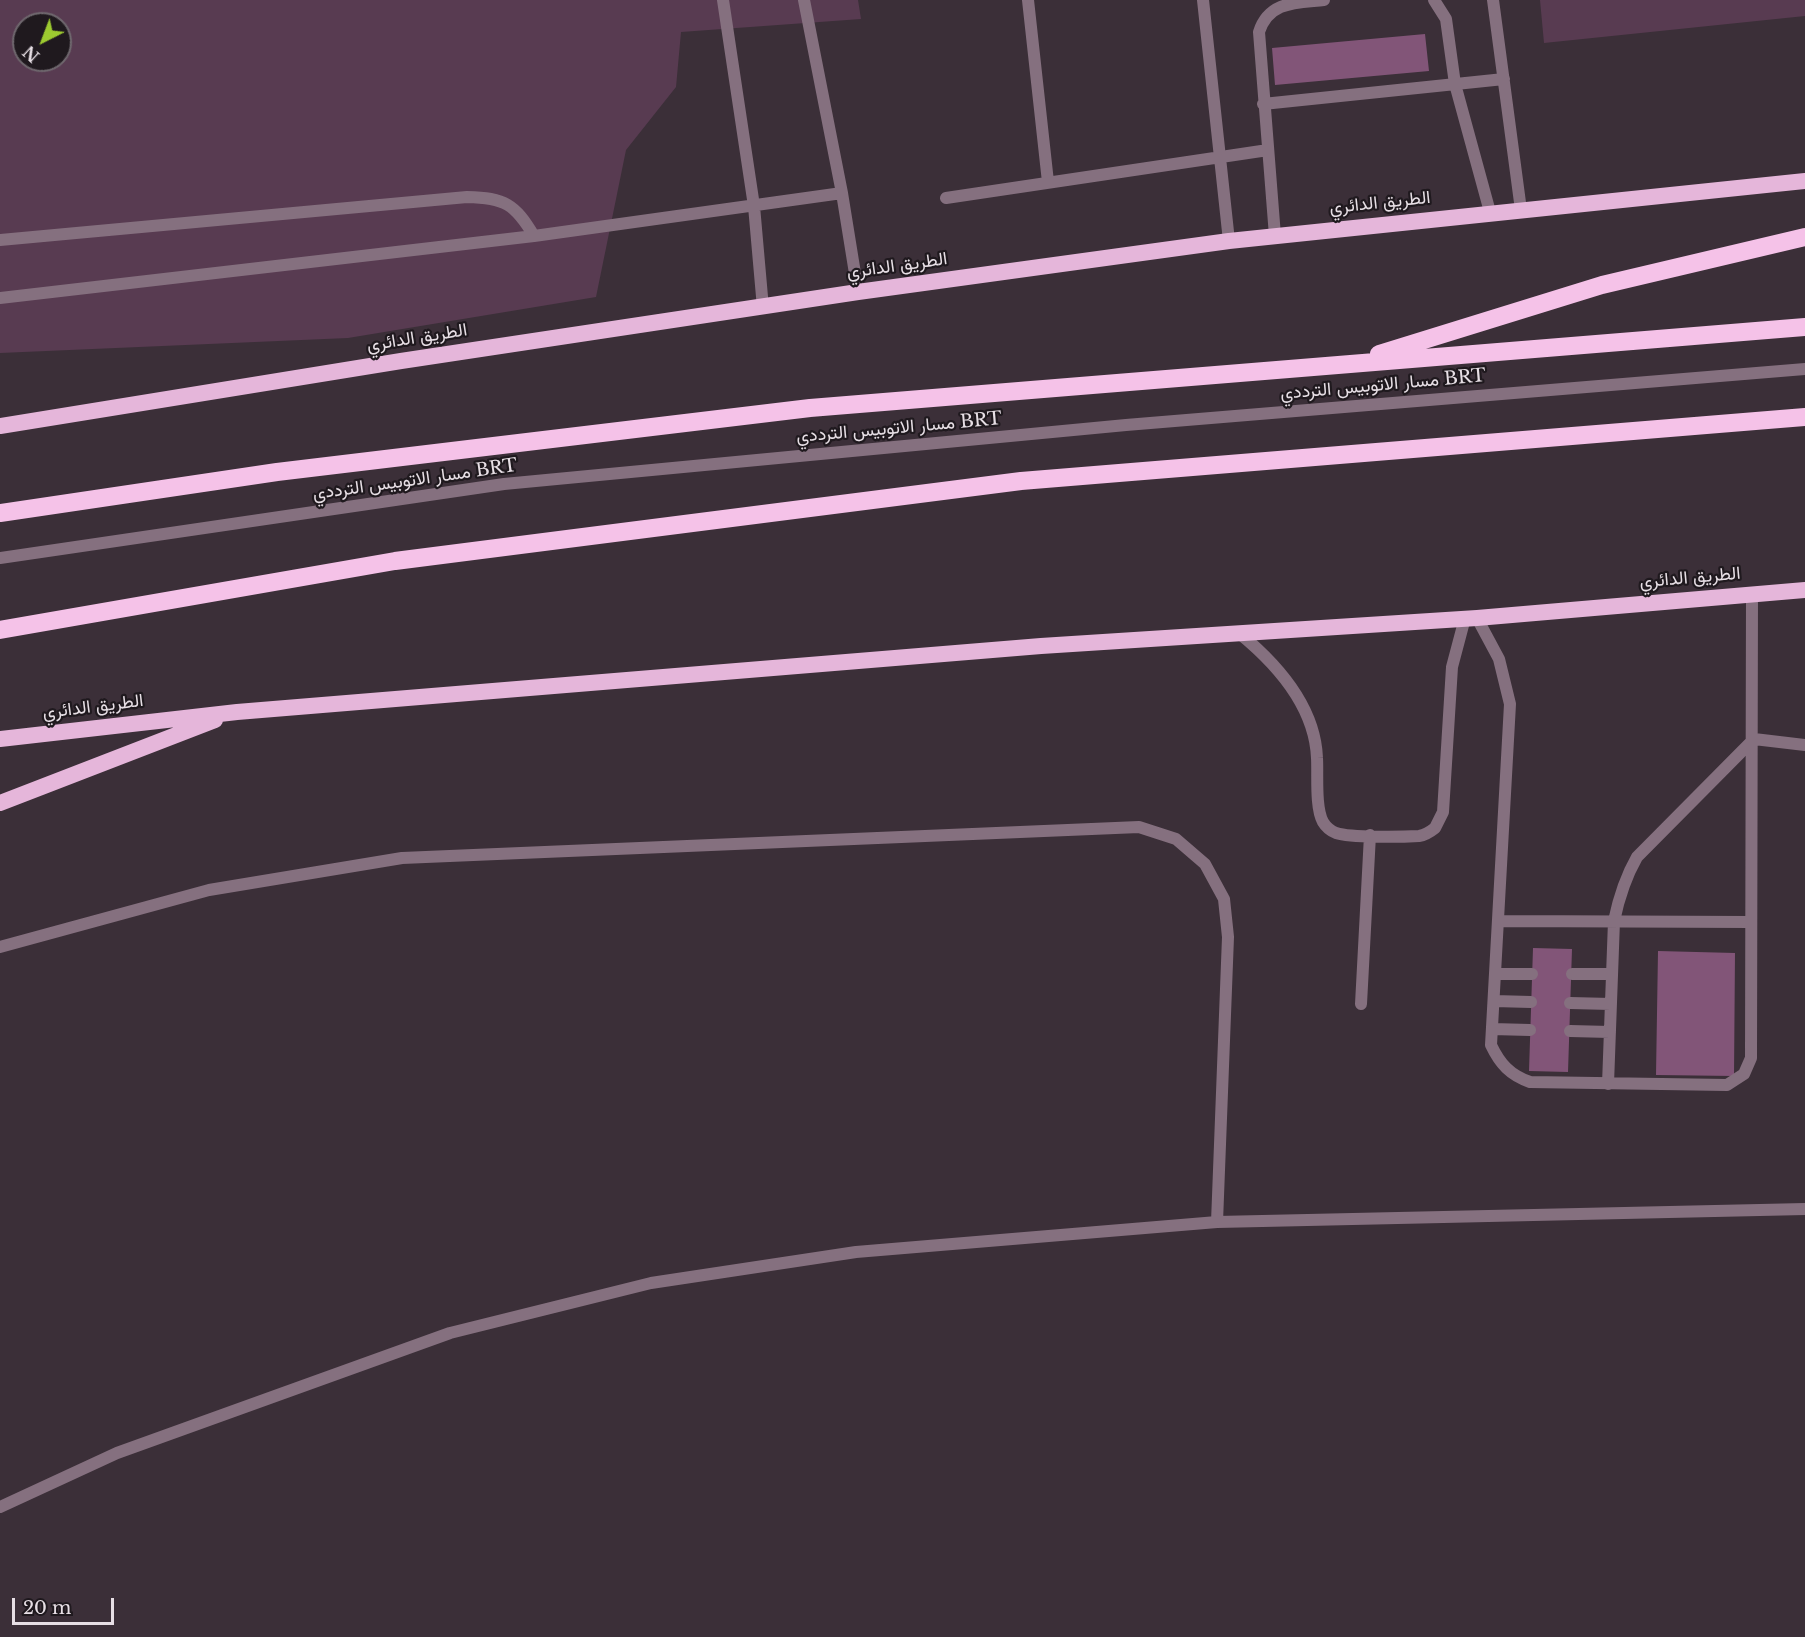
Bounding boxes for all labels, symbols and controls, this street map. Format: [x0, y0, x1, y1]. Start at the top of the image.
north arrow [12, 12, 72, 72]
text: N [19, 41, 44, 66]
street label: الطريق الدائري [1328, 187, 1432, 219]
street label: الطريق الدائري [845, 248, 949, 284]
street label: الطريق الدائري [365, 319, 469, 357]
street label: مسار الاتوبيس الترددي BRT [1279, 365, 1487, 405]
street label: مسار الاتوبيس الترددي BRT [795, 408, 1003, 448]
street label: مسار الاتوبيس الترددي BRT [311, 455, 519, 505]
street label: الطريق الدائري [1639, 563, 1741, 593]
street label: الطريق الدائري [41, 690, 145, 724]
scale bar [15, 1586, 117, 1624]
text: 20 m [23, 1597, 71, 1619]

